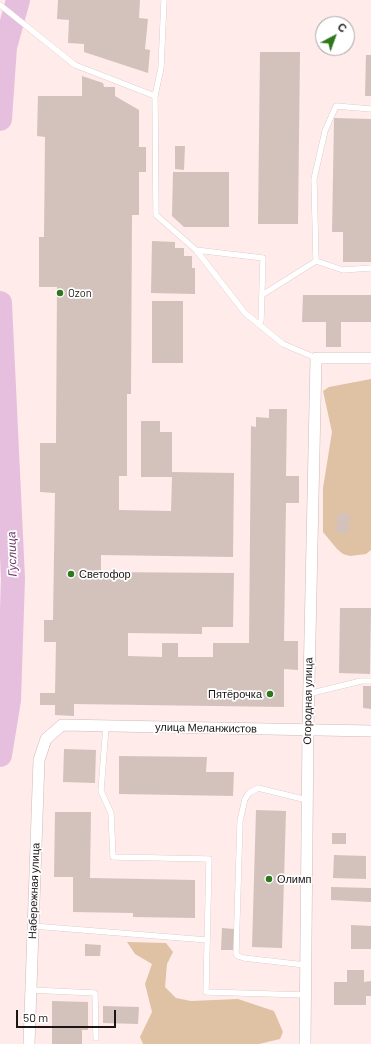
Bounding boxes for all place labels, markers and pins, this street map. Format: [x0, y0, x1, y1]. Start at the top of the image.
place label: Ozon [68, 286, 92, 300]
marker: Ozon [55, 288, 65, 298]
place label: Светофор [79, 567, 131, 581]
marker: Светофор [66, 569, 76, 579]
place label: Пятёрочка [208, 687, 262, 701]
marker: Пятёрочка [265, 689, 275, 699]
place label: Олимп [277, 872, 312, 886]
marker: Олимп [264, 874, 274, 884]

